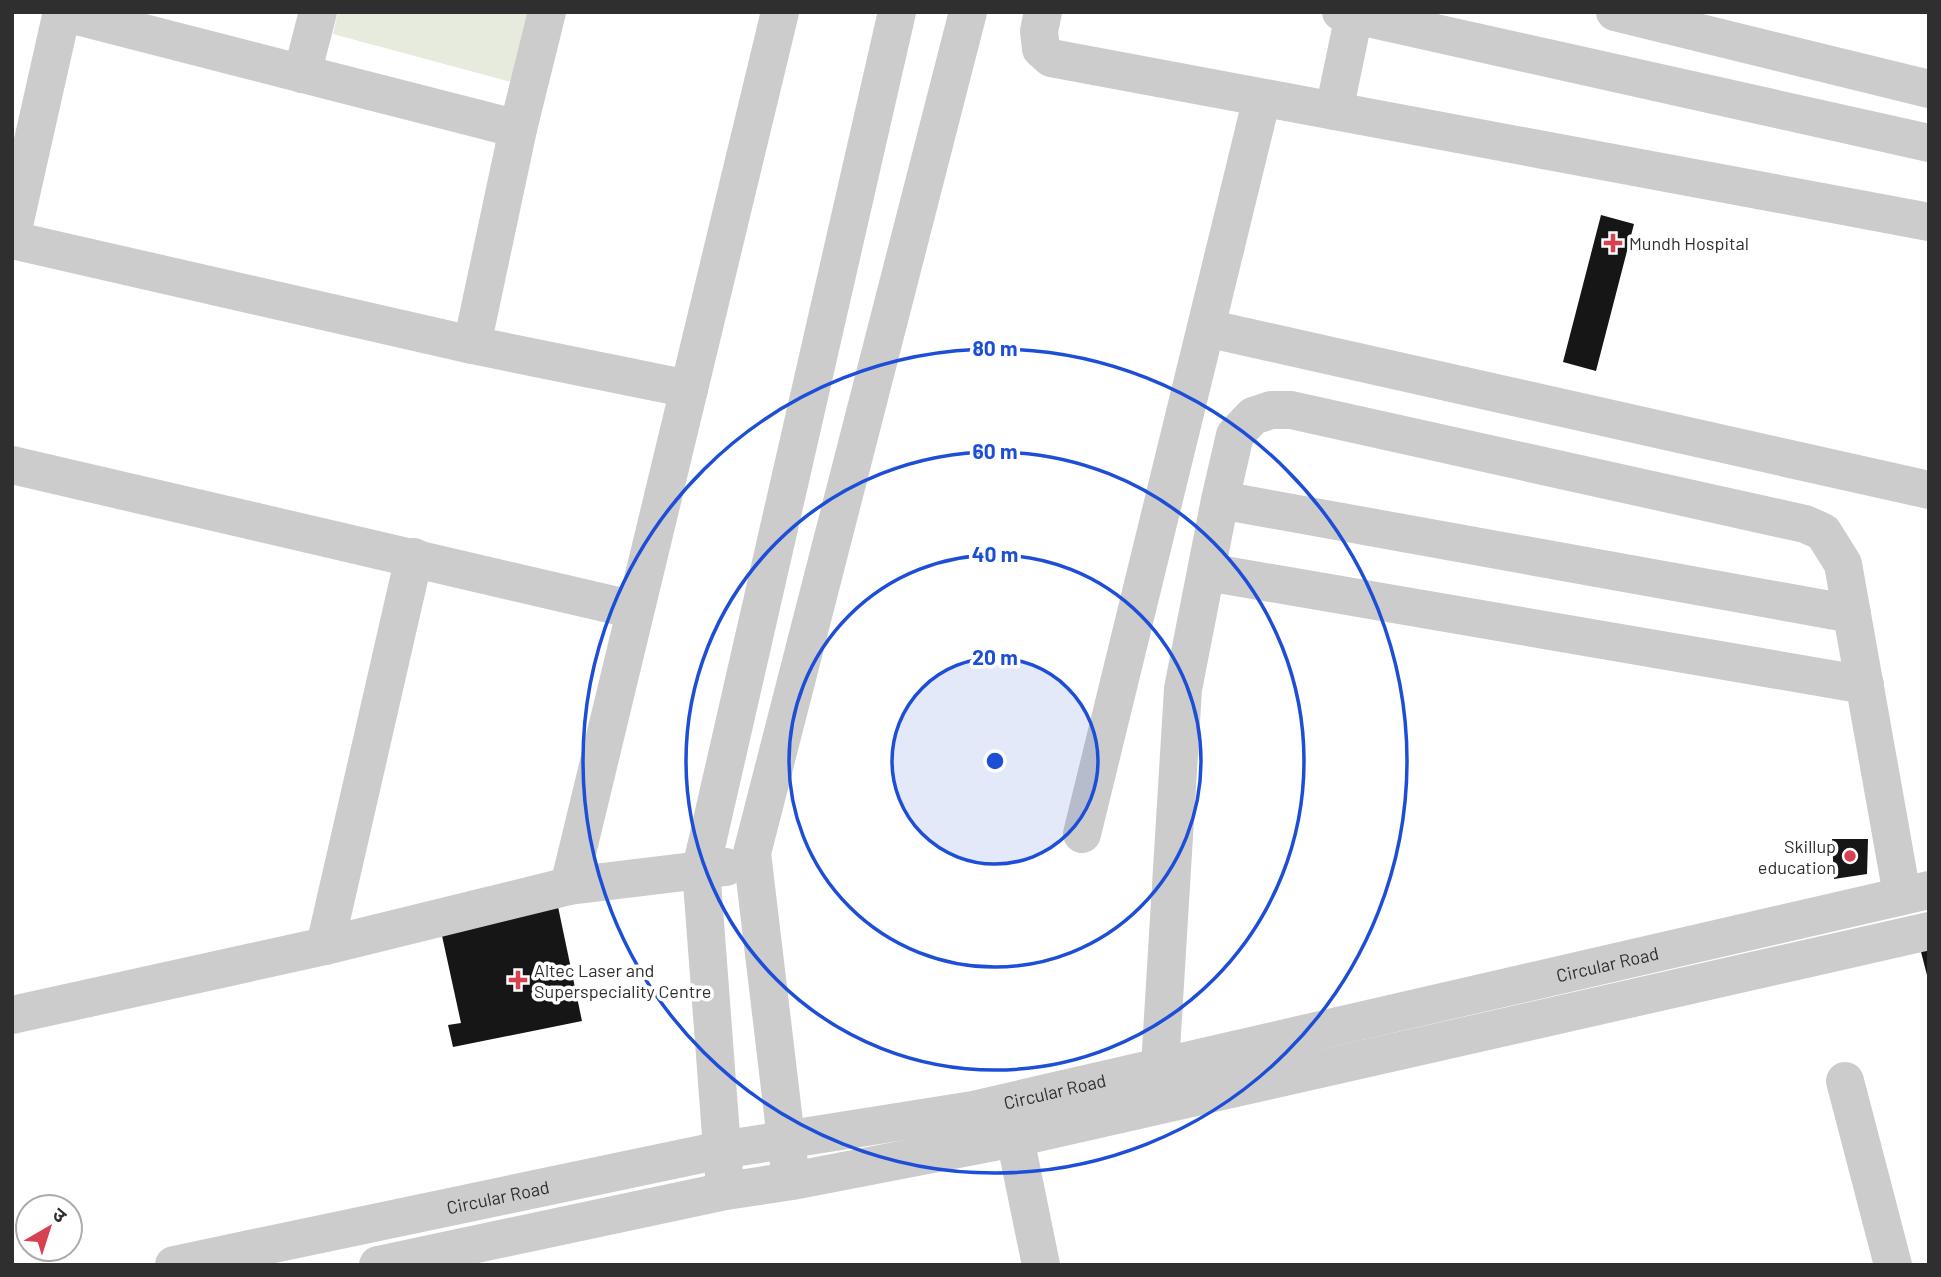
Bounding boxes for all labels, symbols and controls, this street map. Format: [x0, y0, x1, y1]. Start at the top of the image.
place label: Mundh Hospital [1629, 232, 1749, 254]
marker: Mundh Hospital [1603, 233, 1623, 253]
text: 80 m [972, 335, 1018, 360]
text: 60 m [973, 438, 1017, 463]
text: 40 m [972, 541, 1018, 566]
text: 20 m [972, 644, 1018, 669]
centre of rings [983, 749, 1007, 773]
place label: Skillup education [1758, 835, 1836, 878]
marker: Skillup education [1842, 848, 1858, 864]
street label: Circular Road [1554, 942, 1661, 986]
place label: Altec Laser and Superspeciality Centre [534, 959, 711, 1002]
marker: Altec Laser and Superspeciality Centre [508, 970, 528, 990]
street label: Circular Road [1001, 1069, 1108, 1114]
street label: Circular Road [445, 1175, 551, 1218]
north arrow [14, 1193, 84, 1263]
text: उ [48, 1202, 72, 1227]

